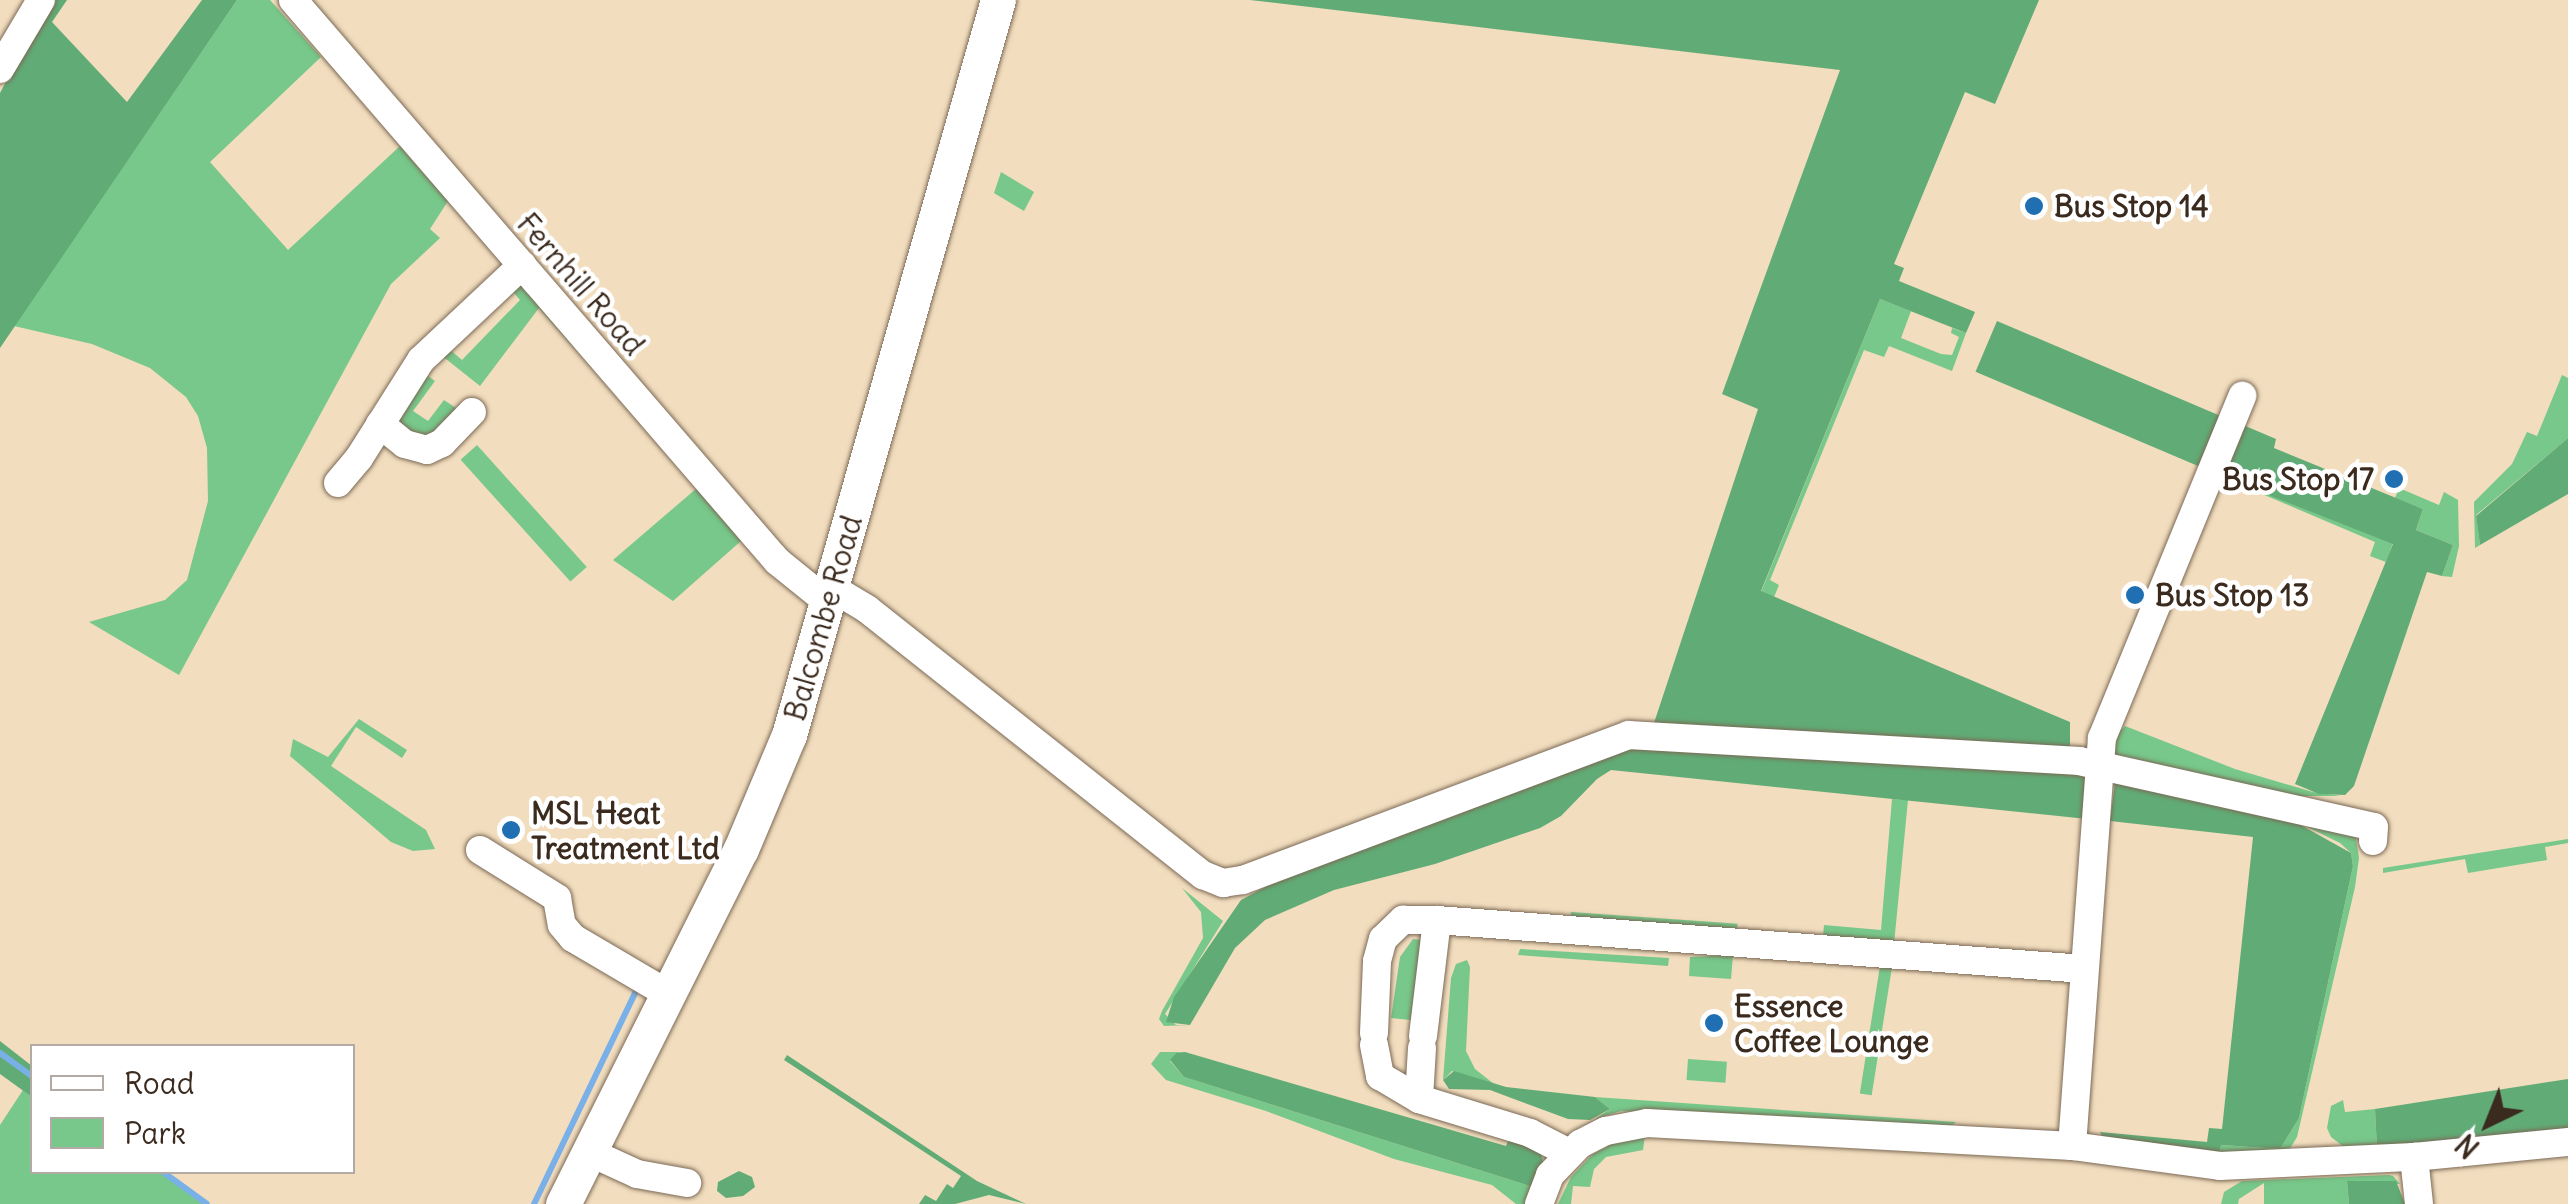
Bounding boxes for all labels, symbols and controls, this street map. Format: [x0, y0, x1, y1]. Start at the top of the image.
place label: Bus Stop 14 [2054, 188, 2209, 224]
marker: Bus Stop 14 [2023, 195, 2045, 217]
street label: Fernhill Road [510, 206, 652, 362]
place label: Bus Stop 17 [2222, 461, 2374, 497]
marker: Bus Stop 17 [2383, 468, 2405, 490]
street label: Balcombe Road [776, 511, 870, 725]
place label: Bus Stop 13 [2155, 577, 2309, 613]
marker: Bus Stop 13 [2124, 584, 2146, 606]
place label: MSL Heat Treatment Ltd [531, 795, 720, 866]
marker: MSL Heat Treatment Ltd [500, 819, 522, 841]
place label: Essence Coffee Lounge [1734, 988, 1929, 1058]
marker: Essence Coffee Lounge [1703, 1012, 1725, 1034]
legend [30, 1044, 355, 1174]
text: Road [124, 1064, 194, 1102]
north arrow [2438, 1074, 2538, 1174]
text: Park [124, 1114, 186, 1152]
text: N [2448, 1126, 2487, 1166]

